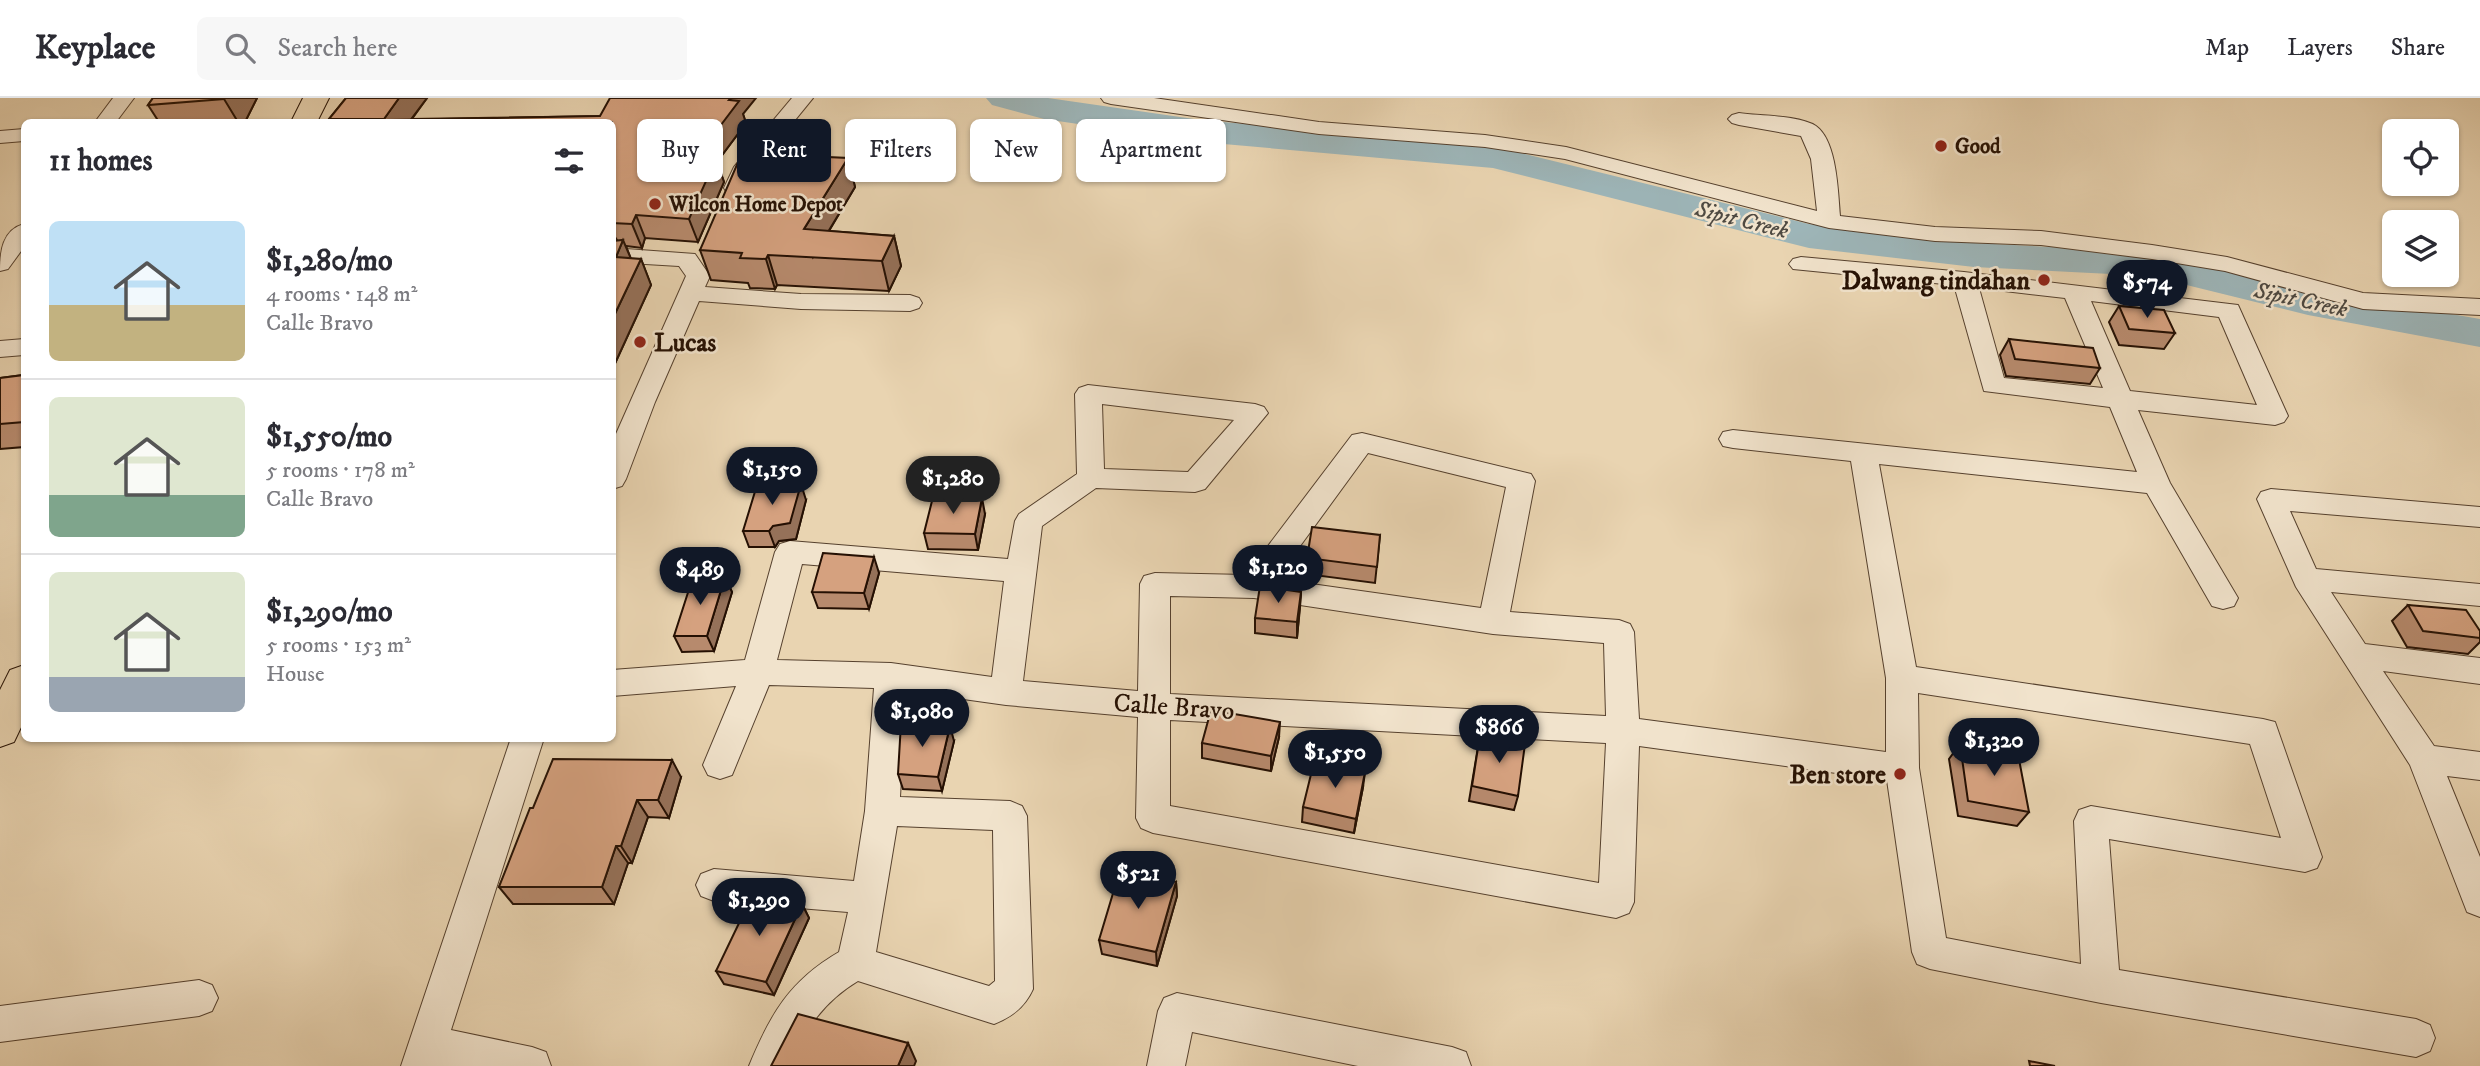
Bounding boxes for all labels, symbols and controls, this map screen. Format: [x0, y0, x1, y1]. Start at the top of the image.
search box [197, 17, 687, 80]
text: Keyplace [35, 28, 155, 69]
icon: search [221, 29, 259, 67]
text: Search here [277, 32, 398, 65]
text: Map [2205, 33, 2249, 63]
text: Layers [2287, 33, 2353, 63]
text: Share [2391, 33, 2445, 63]
chip: Buy [637, 119, 723, 182]
chip: Rent [737, 119, 831, 182]
chip: Filters [845, 119, 956, 182]
chip: New [970, 119, 1062, 182]
chip: Apartment [1076, 119, 1226, 182]
map controls [2382, 119, 2459, 287]
button: locate [2382, 119, 2459, 196]
place label: Good [1955, 134, 2001, 160]
marker: Good [1933, 138, 1949, 154]
icon: filters [550, 142, 588, 180]
text: 11 homes [49, 143, 153, 180]
place label: Wilcon Home Depot [668, 192, 843, 218]
water label: Sipit Creek [1691, 195, 1792, 246]
marker: Wilcon Home Depot [647, 196, 663, 212]
button: layers [2382, 210, 2459, 287]
text: $1,280/mo [266, 243, 393, 280]
icon: home [105, 249, 189, 333]
pin: $574 [2106, 260, 2188, 320]
place label: Dalwang tindahan [1842, 265, 2030, 298]
text: $574 [2123, 268, 2171, 297]
marker: Dalwang tindahan [2036, 272, 2052, 288]
water label: Sipit Creek [2250, 276, 2350, 325]
text: 4 rooms · 148 m² [266, 280, 418, 309]
text: Calle Bravo [266, 309, 373, 338]
place label: Lucas [654, 327, 717, 360]
marker: Lucas [632, 334, 648, 350]
text: $1,550/mo [266, 419, 392, 456]
icon: home [105, 425, 189, 509]
pin: $1,150 [715, 448, 829, 507]
text: $1,150 [742, 455, 802, 484]
text: 5 rooms · 178 m² [266, 456, 415, 485]
pin: $1,280 [896, 456, 1010, 516]
text: $1,280 [922, 464, 984, 493]
text: Calle Bravo [266, 485, 373, 514]
pin: $1,120 [1221, 546, 1335, 605]
pin: $489 [659, 547, 741, 607]
text: $1,120 [1248, 553, 1308, 582]
text: $489 [676, 555, 724, 584]
text: $1,290/mo [266, 594, 393, 631]
icon: home [105, 600, 189, 684]
text: 5 rooms · 153 m² [266, 631, 411, 660]
text: House [266, 660, 324, 689]
street label: Calle Bravo [1112, 687, 1235, 728]
pin: $1,080 [865, 690, 979, 749]
text: $1,080 [890, 697, 954, 726]
pin: $866 [1458, 706, 1540, 765]
text: $866 [1475, 713, 1523, 742]
pin: $1,320 [1937, 718, 2051, 778]
text: $1,320 [1964, 726, 2024, 755]
pin: $1,550 [1278, 730, 1392, 790]
text: $1,550 [1304, 738, 1366, 767]
place label: Ben store [1790, 759, 1886, 792]
marker: Ben store [1892, 766, 1908, 782]
pin: $521 [1097, 852, 1179, 911]
text: $521 [1116, 859, 1160, 888]
pin: $1,290 [702, 878, 816, 938]
text: $1,290 [728, 886, 790, 915]

